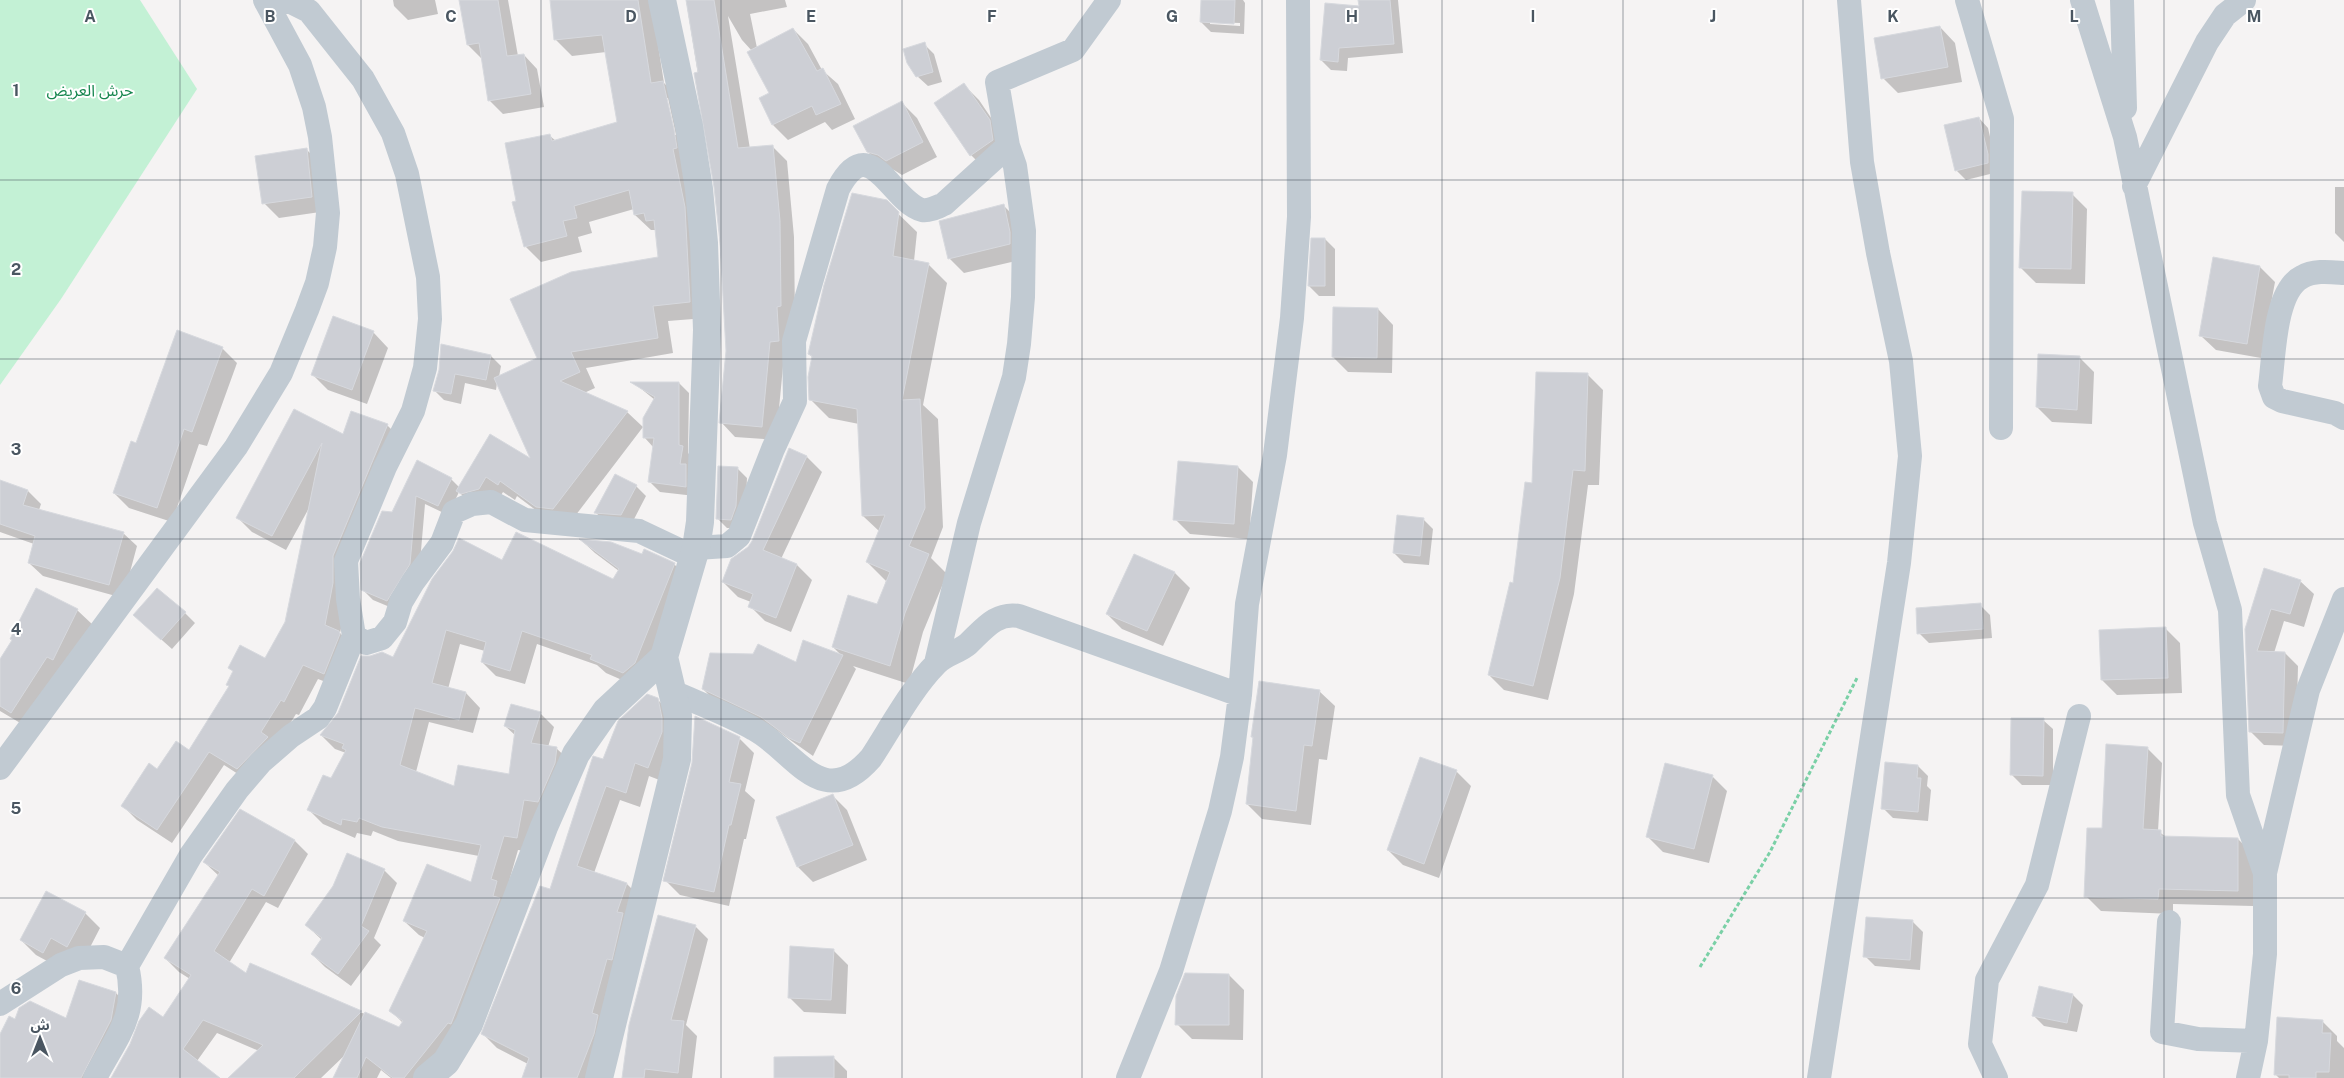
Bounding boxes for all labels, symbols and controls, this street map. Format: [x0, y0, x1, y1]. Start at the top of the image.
text: A [84, 7, 96, 26]
text: B [265, 7, 276, 26]
text: C [445, 7, 457, 26]
text: D [625, 7, 637, 26]
text: E [806, 7, 816, 26]
text: F [987, 7, 997, 26]
text: G [1166, 7, 1178, 26]
text: H [1346, 7, 1358, 26]
text: I [1531, 7, 1535, 26]
text: J [1710, 7, 1716, 26]
text: K [1887, 7, 1899, 26]
text: L [2069, 7, 2079, 26]
text: M [2247, 7, 2261, 26]
text: 1 [13, 81, 19, 100]
park label: حرش العريض [46, 81, 134, 100]
text: 2 [11, 260, 21, 279]
text: 3 [11, 440, 21, 459]
text: 4 [11, 620, 22, 639]
text: 5 [11, 799, 22, 818]
text: 6 [11, 979, 21, 998]
north arrow [15, 1013, 65, 1063]
text: ش [30, 1017, 50, 1033]

